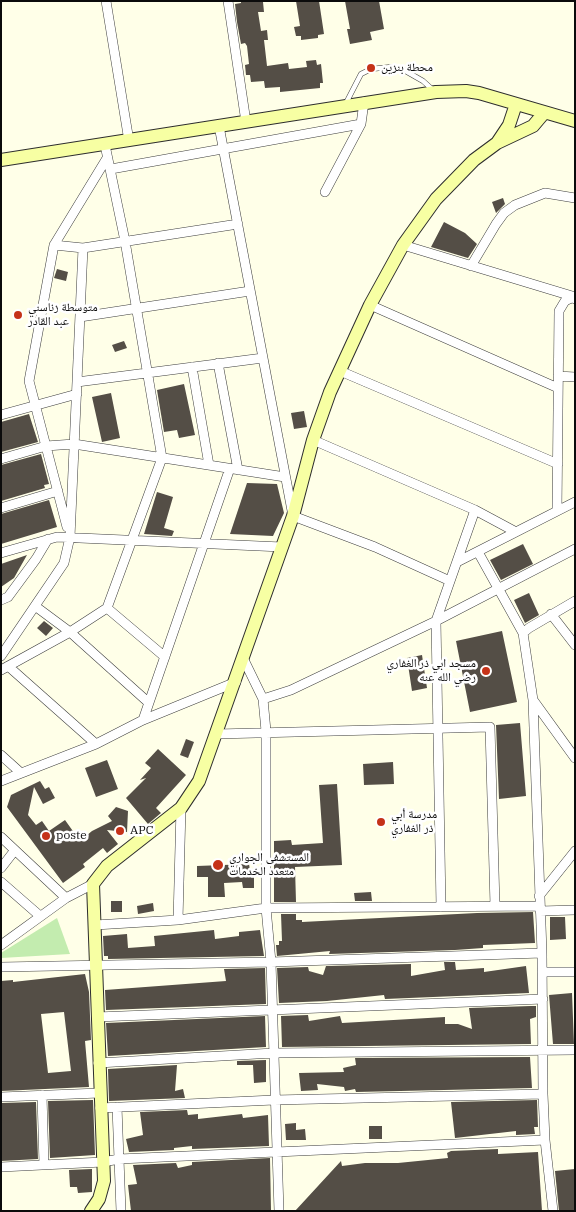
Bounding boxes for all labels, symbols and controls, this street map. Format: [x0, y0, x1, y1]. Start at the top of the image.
place label: محطة بنزين [381, 61, 433, 75]
marker: محطة بنزين [365, 62, 377, 74]
place label: متوسطة زناسني عبد القادر [28, 301, 98, 329]
marker: متوسطة زناسني عبد القادر [12, 309, 24, 321]
place label: مسجد ابي ذر الغفاري رضي الله عنه [386, 657, 476, 685]
marker: مسجد ابي ذر الغفاري رضي الله عنه [480, 665, 492, 677]
place label: مدرسة أبي ذر الغفاري [391, 808, 437, 836]
marker: مدرسة أبي ذر الغفاري [375, 816, 387, 828]
place label: APC [130, 824, 154, 838]
marker: APC [114, 825, 126, 837]
place label: poste [56, 829, 87, 843]
marker: poste [40, 830, 52, 842]
place label: المستشفى الجواري متعدد الخدمات [229, 851, 309, 879]
marker: المستشفى الجواري متعدد الخدمات [211, 858, 225, 872]

